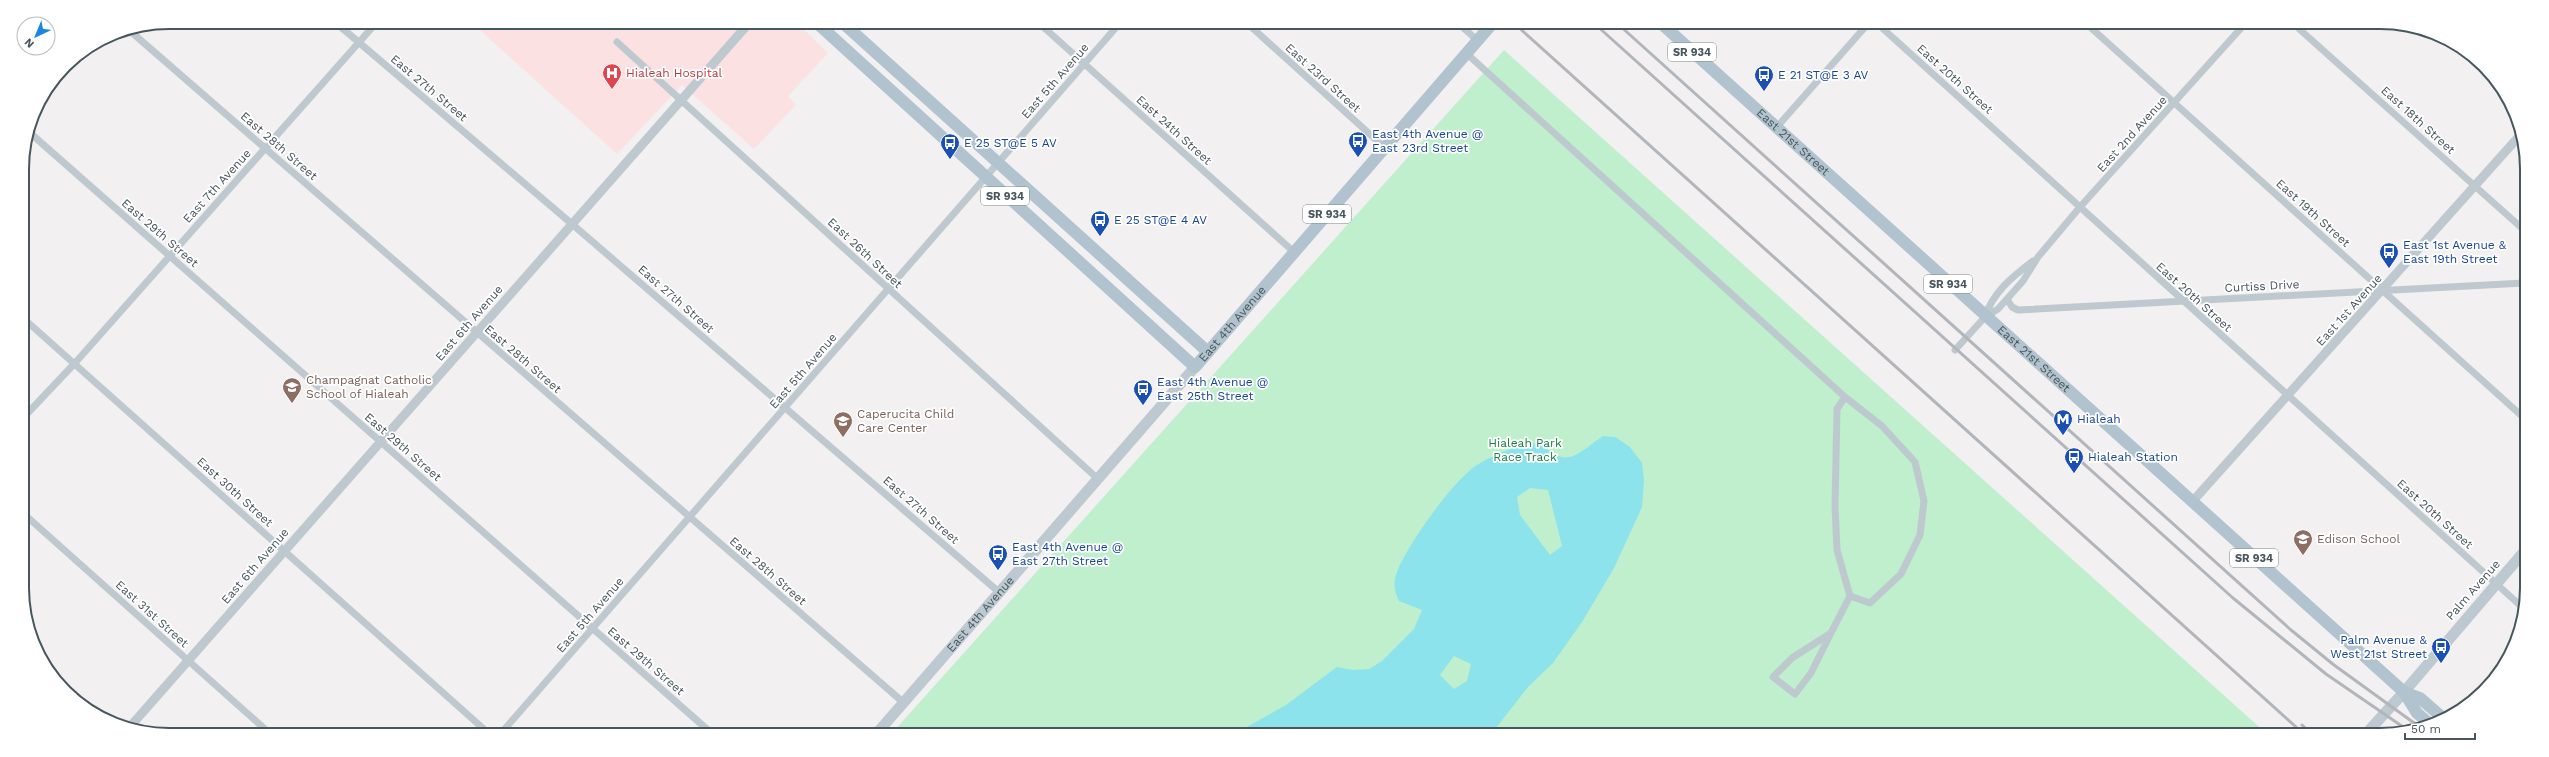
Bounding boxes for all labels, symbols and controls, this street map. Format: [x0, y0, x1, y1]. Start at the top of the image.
north arrow [16, 16, 56, 56]
text: N [22, 35, 37, 50]
street label: East 5th Avenue [1018, 40, 1092, 122]
street label: East 23rd Street [1283, 41, 1363, 115]
street label: East 20th Street [1914, 41, 1996, 117]
road number: SR 934 [1668, 43, 1716, 61]
street label: East 27th Street [388, 52, 470, 124]
hospital icon: Hialeah Hospital [601, 62, 623, 90]
bus stop icon: E 21 ST@E 3 AV [1753, 64, 1775, 92]
place label: Hialeah Hospital [626, 66, 722, 80]
place label: E 21 ST@E 3 AV [1778, 68, 1869, 82]
street label: East 18th Street [2378, 83, 2458, 157]
street label: East 24th Street [1133, 93, 1215, 167]
street label: East 2nd Avenue [2094, 93, 2170, 175]
street label: East 21st Street [1754, 106, 1832, 178]
street label: East 28th Street [238, 109, 320, 183]
place label: East 4th Avenue @ East 23rd Street [1372, 127, 1483, 155]
bus stop icon: East 4th Avenue @ East 23rd Street [1347, 130, 1369, 158]
bus stop icon: E 25 ST@E 5 AV [939, 132, 961, 160]
place label: E 25 ST@E 5 AV [964, 136, 1057, 150]
street label: East 7th Avenue [180, 146, 254, 226]
street label: East 19th Street [2273, 176, 2353, 250]
road number: SR 934 [981, 187, 1029, 205]
street label: East 29th Street [119, 196, 201, 270]
road number: SR 934 [1303, 205, 1351, 223]
bus stop icon: E 25 ST@E 4 AV [1089, 209, 1111, 237]
place label: E 25 ST@E 4 AV [1114, 213, 1207, 227]
street label: East 26th Street [825, 215, 905, 291]
place label: East 1st Avenue & East 19th Street [2403, 238, 2507, 266]
bus stop icon: East 1st Avenue & East 19th Street [2378, 241, 2400, 269]
street label: East 20th Street [2153, 259, 2235, 335]
street label: East 27th Street [635, 262, 717, 336]
street label: East 1st Avenue [2313, 271, 2385, 349]
road number: SR 934 [1924, 275, 1972, 293]
street label: Curtiss Drive [2224, 277, 2300, 295]
street label: East 6th Avenue [432, 282, 506, 364]
street label: East 4th Avenue [1196, 283, 1269, 365]
street label: East 28th Street [482, 322, 564, 396]
street label: East 21st Street [1995, 322, 2073, 395]
street label: East 5th Avenue [766, 330, 840, 412]
place label: Champagnat Catholic School of Hialeah [306, 373, 432, 401]
place label: East 4th Avenue @ East 25th Street [1157, 375, 1268, 403]
school or university icon: Champagnat Catholic School of Hialeah [281, 376, 303, 404]
bus stop icon: East 4th Avenue @ East 25th Street [1132, 378, 1154, 406]
place label: Caperucita Child Care Center [857, 407, 954, 435]
metro station icon: Hialeah [2052, 408, 2074, 436]
street label: East 29th Street [362, 410, 444, 484]
school or university icon: Caperucita Child Care Center [832, 410, 854, 438]
place label: Hialeah [2077, 412, 2121, 426]
park label: Hialeah Park Race Track [1488, 436, 1562, 464]
bus stop icon: Hialeah Station [2063, 446, 2085, 474]
place label: Hialeah Station [2088, 450, 2178, 464]
street label: East 30th Street [194, 454, 276, 530]
street label: East 27th Street [880, 473, 962, 547]
street label: East 20th Street [2394, 476, 2476, 552]
street label: East 6th Avenue [218, 525, 292, 607]
school or university icon: Edison School [2292, 528, 2314, 556]
place label: Edison School [2317, 532, 2400, 546]
street label: East 28th Street [727, 534, 809, 608]
place label: East 4th Avenue @ East 27th Street [1012, 540, 1123, 568]
bus stop icon: East 4th Avenue @ East 27th Street [987, 543, 1009, 571]
road number: SR 934 [2230, 549, 2278, 567]
street label: Palm Avenue [2443, 557, 2503, 623]
street label: East 4th Avenue [944, 573, 1017, 655]
street label: East 5th Avenue [553, 574, 627, 656]
street label: East 31st Street [113, 578, 191, 650]
street label: East 29th Street [605, 624, 687, 698]
place label: Palm Avenue & West 21st Street [2330, 633, 2428, 661]
bus stop icon: Palm Avenue & West 21st Street [2430, 636, 2452, 664]
scale bar [2405, 715, 2475, 741]
text: 50 m [2411, 722, 2441, 736]

